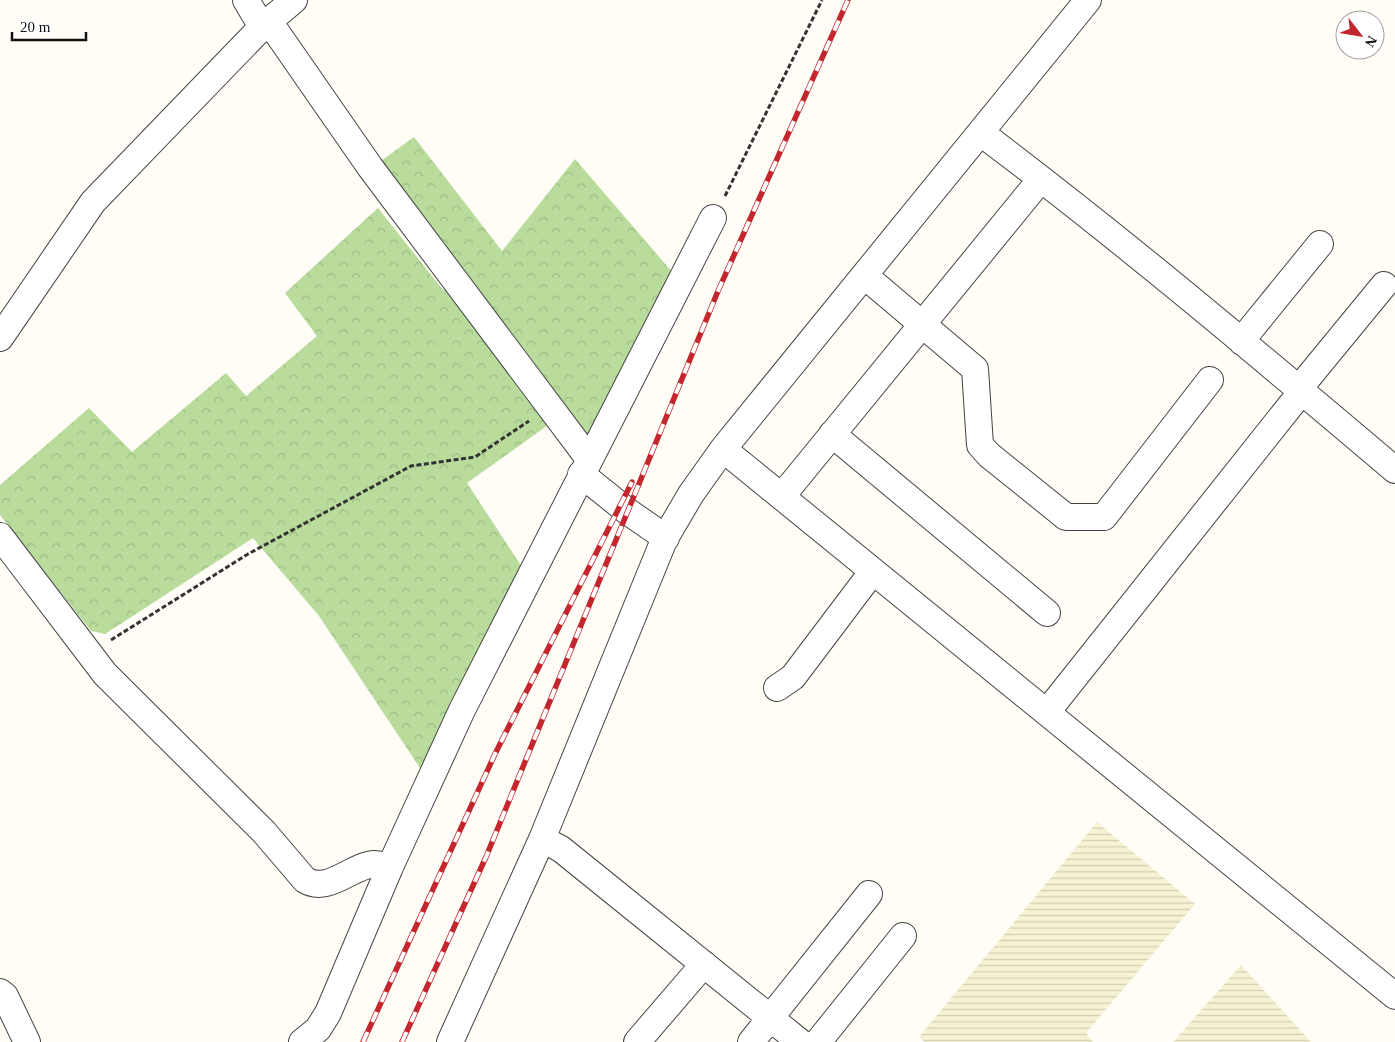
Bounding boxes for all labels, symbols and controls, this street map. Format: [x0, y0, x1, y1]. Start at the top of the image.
scale bar [12, 10, 86, 42]
north arrow [1335, 10, 1385, 60]
text: 20 m [20, 19, 51, 35]
text: N [1362, 33, 1380, 50]

